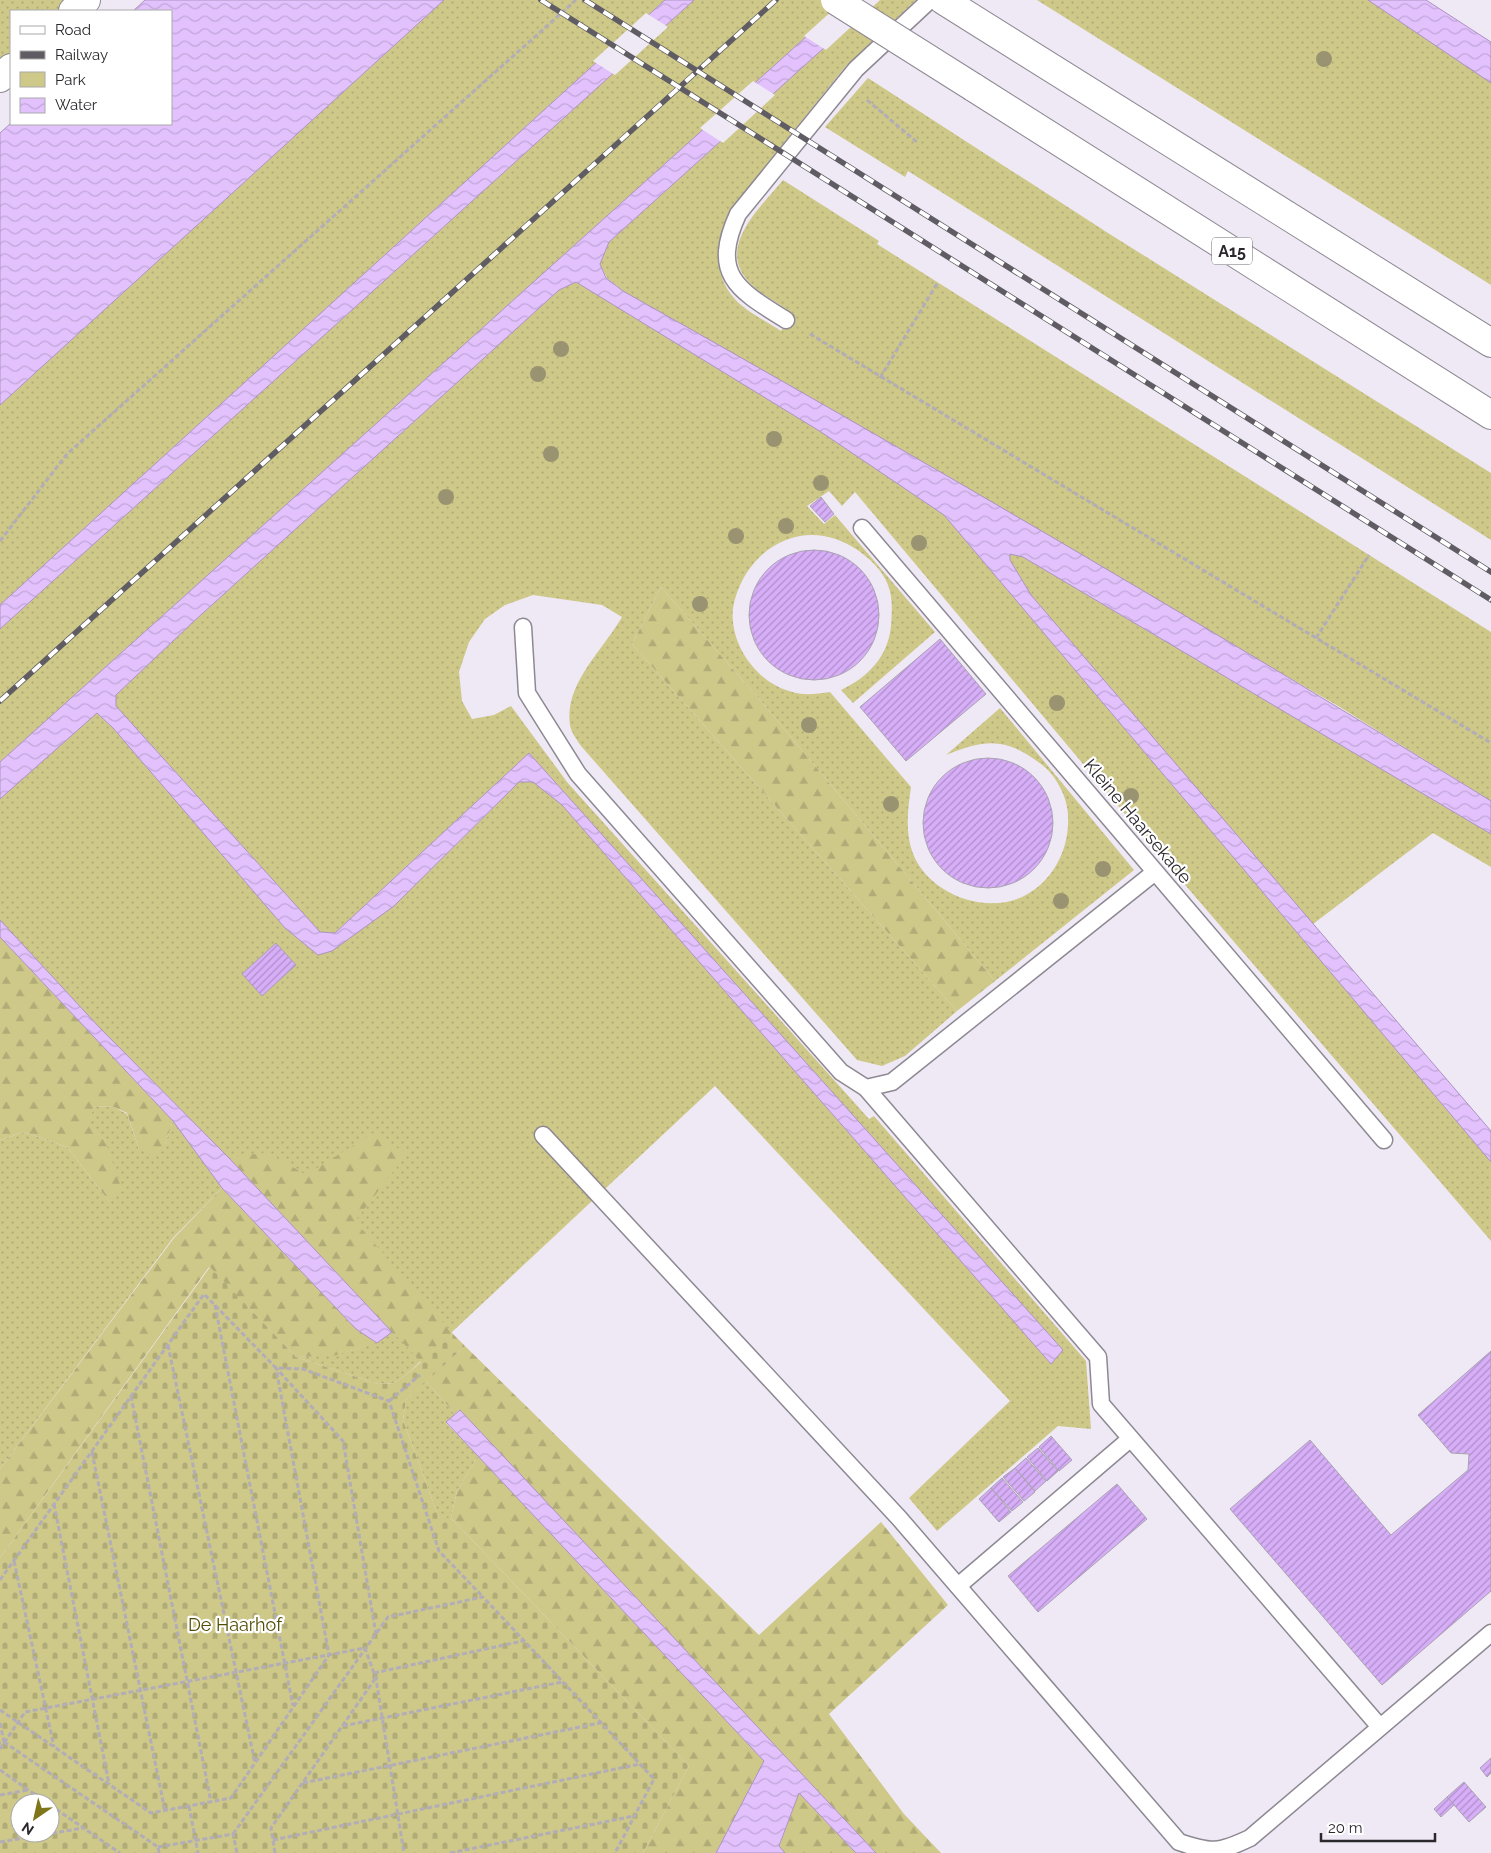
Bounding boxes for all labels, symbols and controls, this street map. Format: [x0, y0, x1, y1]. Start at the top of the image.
legend [10, 10, 172, 125]
text: Road [55, 21, 91, 39]
text: Railway [55, 46, 108, 64]
text: Park [55, 71, 86, 89]
text: Water [55, 96, 98, 114]
road number: A15 [1212, 238, 1252, 264]
street label: Kleine Haarsekade [1080, 754, 1196, 888]
park label: De Haarhof [188, 1614, 283, 1635]
north arrow [10, 1793, 60, 1843]
scale bar [1321, 1810, 1435, 1842]
text: N [19, 1819, 37, 1838]
text: 20 m [1328, 1819, 1363, 1837]

